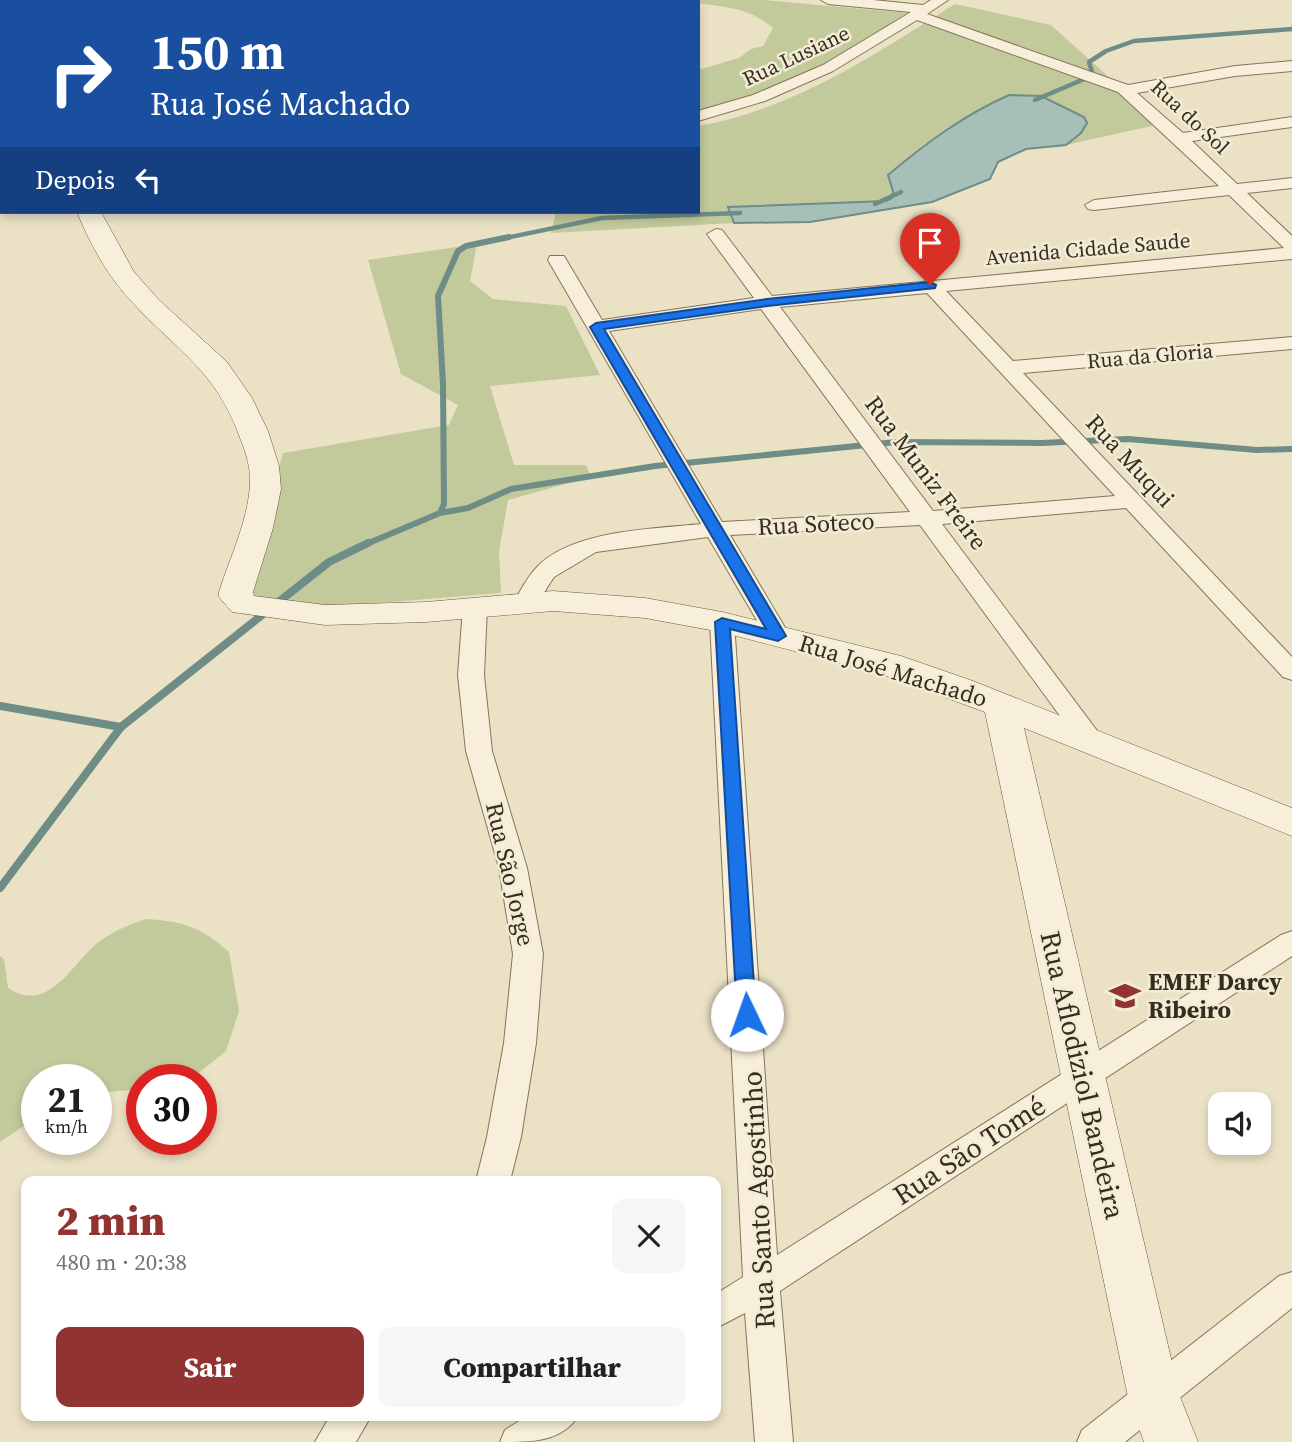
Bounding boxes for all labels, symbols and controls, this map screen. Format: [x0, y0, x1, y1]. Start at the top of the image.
text: 150 m [150, 18, 285, 85]
street label: Rua Lusiane [738, 18, 854, 93]
icon: right [35, 28, 126, 119]
street label: Rua do Sol [1145, 73, 1236, 161]
text: Rua José Machado [150, 82, 410, 126]
icon: left [129, 161, 167, 199]
text: Depois [35, 162, 115, 198]
pin [900, 213, 960, 285]
icon: arrive [911, 224, 949, 262]
street label: Avenida Cidade Saude [984, 225, 1192, 272]
street label: Rua da Gloria [1086, 336, 1215, 375]
street label: Rua Muniz Freire [857, 389, 995, 557]
street label: Rua Muqui [1079, 407, 1182, 515]
street label: Rua Soteco [757, 504, 875, 543]
street label: Rua José Machado [795, 626, 991, 715]
street label: Rua São Jorge [478, 799, 543, 949]
street label: Rua Aflodiziol Bandeira [1031, 927, 1135, 1223]
place label: EMEF Darcy Ribeiro [1148, 965, 1282, 1026]
position arrow [710, 978, 784, 1052]
school or university icon: EMEF Darcy Ribeiro [1108, 979, 1142, 1013]
speed limit sign: 30 [126, 1064, 217, 1155]
street label: Rua Santo Agostinho [732, 1070, 784, 1330]
text: 21 [48, 1076, 85, 1124]
street label: Rua São Tomé [885, 1086, 1053, 1214]
map controls [1208, 1092, 1271, 1155]
button: sound [1208, 1092, 1271, 1155]
text: km/h [45, 1114, 88, 1139]
text: 2 min [56, 1191, 166, 1249]
button: close [612, 1199, 686, 1273]
text: 480 m · 20:38 [56, 1246, 187, 1278]
button: Sair [56, 1327, 364, 1407]
button: Compartilhar [378, 1327, 686, 1407]

